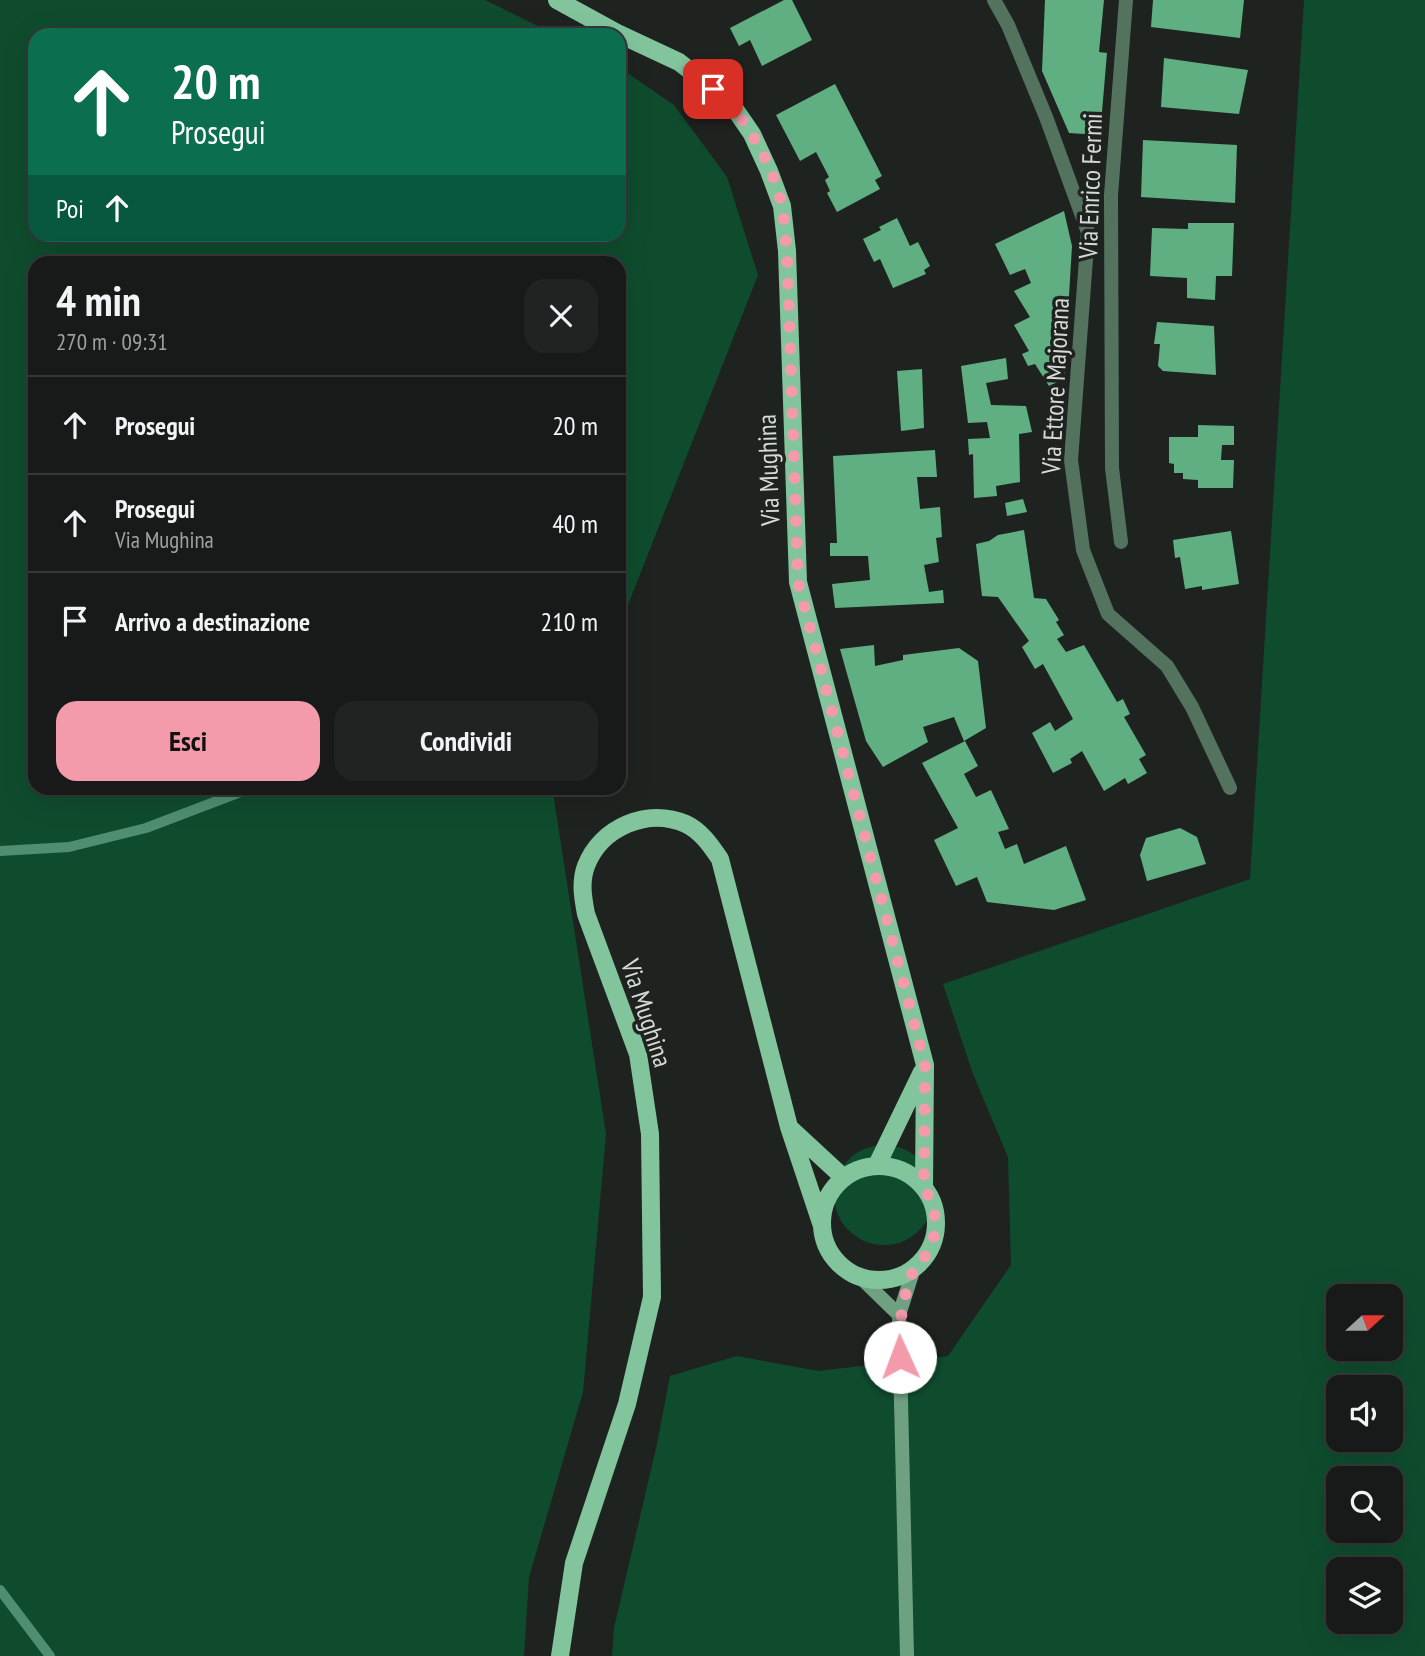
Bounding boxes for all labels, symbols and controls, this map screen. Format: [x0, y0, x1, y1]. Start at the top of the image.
text: 20 m [171, 49, 260, 113]
icon: ahead [56, 56, 147, 147]
pin [683, 59, 743, 119]
icon: arrive [694, 70, 732, 108]
text: Prosegui [171, 111, 266, 153]
street label: Via Enrico Fermi [1071, 113, 1109, 260]
icon: ahead [98, 189, 136, 227]
text: Poi [56, 192, 84, 225]
text: 4 min [56, 273, 141, 328]
button: close [524, 279, 598, 353]
street label: Via Ettore Majorana [1034, 297, 1076, 476]
text: 270 m · 09:31 [56, 327, 168, 356]
icon: ahead [56, 406, 94, 444]
text: Prosegui [115, 409, 195, 442]
text: 20 m [552, 409, 598, 442]
street label: Via Mughina [750, 414, 786, 527]
text: Prosegui [115, 492, 195, 525]
icon: ahead [56, 504, 94, 542]
text: 40 m [552, 507, 598, 540]
text: Via Mughina [115, 525, 214, 554]
icon: arrive [56, 602, 94, 640]
text: Arrivo a destinazione [115, 605, 310, 638]
text: 210 m [540, 605, 598, 638]
button: Esci [56, 701, 320, 781]
button: Condividi [334, 701, 598, 781]
street label: Via Mughina [614, 954, 680, 1071]
north arrow [1326, 1284, 1404, 1362]
map controls [1326, 1284, 1403, 1634]
position arrow [863, 1320, 937, 1394]
button: sound [1326, 1375, 1403, 1452]
button: search [1326, 1466, 1403, 1543]
button: layers [1326, 1557, 1403, 1634]

